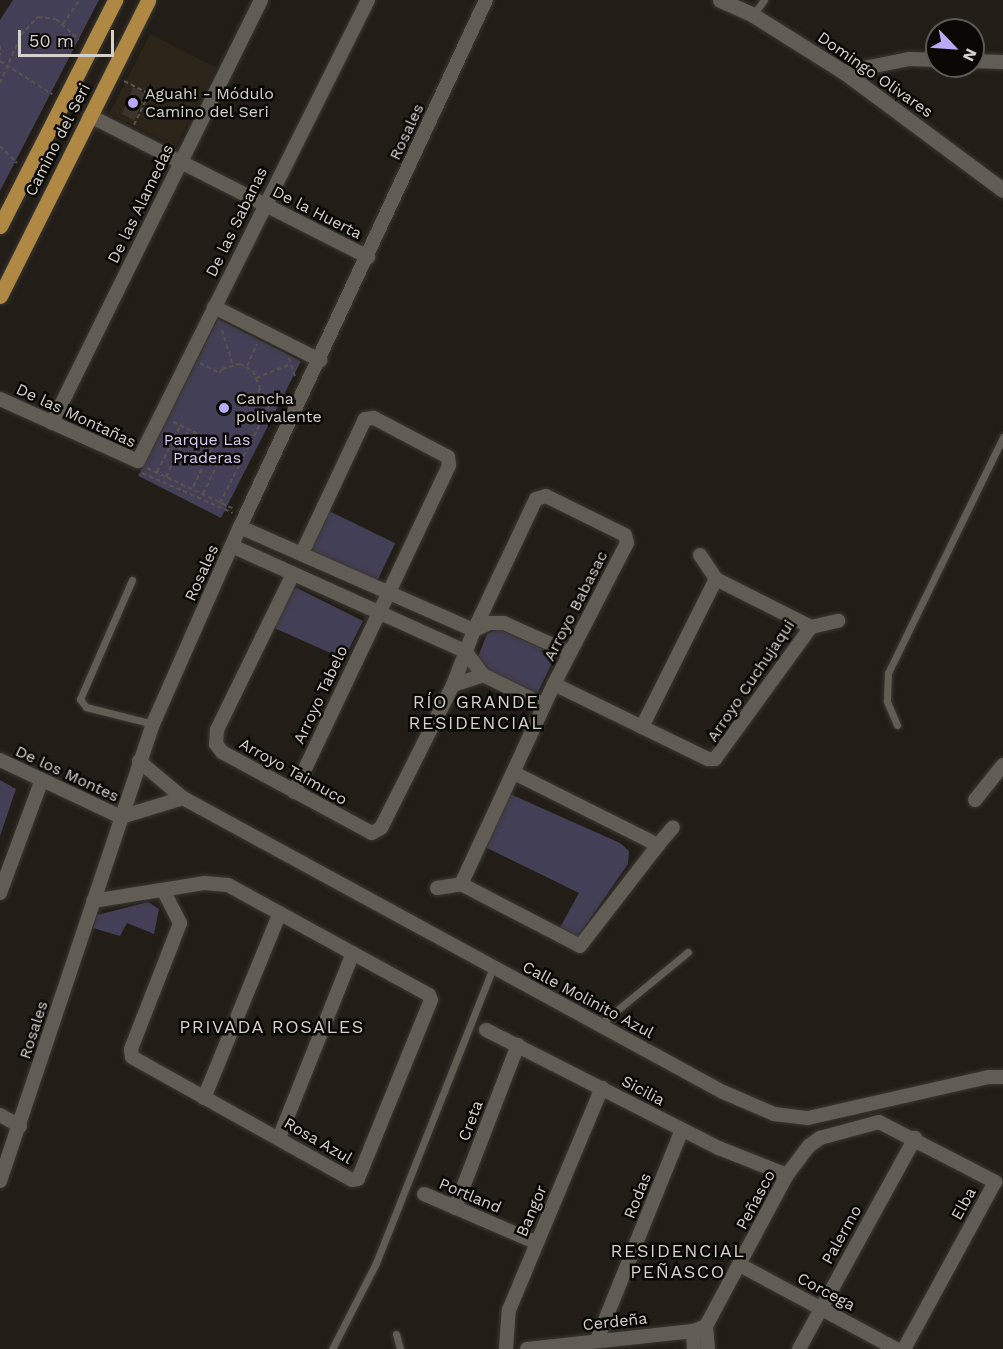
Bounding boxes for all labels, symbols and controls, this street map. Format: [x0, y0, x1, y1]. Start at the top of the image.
scale bar [21, 18, 117, 56]
north arrow [925, 18, 985, 78]
street label: Domingo Olivares [814, 28, 936, 122]
text: 50 m [29, 30, 74, 51]
text: N [959, 46, 981, 64]
street label: Camino del Seri [21, 80, 95, 200]
place label: Aguah! - Módulo Camino del Seri [145, 84, 274, 122]
marker: Aguah! - Módulo Camino del Seri [126, 96, 140, 110]
street label: Rosales [386, 101, 428, 163]
street label: De las Alamedas [104, 141, 178, 267]
street label: De las Sabanas [202, 164, 272, 280]
street label: De la Huerta [269, 182, 365, 244]
street label: De las Montañas [13, 380, 139, 452]
place label: Cancha polivalente [236, 389, 322, 427]
marker: Cancha polivalente [217, 401, 231, 415]
park label: Parque Las Praderas [164, 430, 250, 468]
street label: Rosales [181, 542, 223, 604]
street label: Arroyo Babasac [540, 548, 612, 664]
street label: Arroyo Cuchujaqui [703, 616, 799, 746]
street label: Arroyo Tabelo [290, 643, 352, 747]
district label: RÍO GRANDE RESIDENCIAL [409, 692, 543, 734]
street label: Arroyo Taimuco [235, 734, 351, 810]
street label: De los Montes [12, 742, 122, 806]
street label: Calle Molinito Azul [519, 957, 657, 1043]
street label: Rosales [16, 998, 52, 1062]
district label: PRIVADA ROSALES [179, 1016, 365, 1038]
street label: Sicilia [618, 1072, 668, 1110]
street label: Creta [455, 1098, 487, 1144]
street label: Rosa Azul [280, 1113, 356, 1169]
street label: Peñasco [732, 1167, 780, 1233]
street label: Rodas [620, 1170, 656, 1222]
street label: Portland [436, 1174, 504, 1218]
street label: Bangor [513, 1182, 551, 1240]
street label: Elba [947, 1184, 981, 1224]
street label: Palermo [818, 1202, 866, 1268]
district label: RESIDENCIAL PEÑASCO [611, 1241, 745, 1284]
street label: Corcega [794, 1269, 858, 1315]
street label: Cerdeña [582, 1309, 648, 1335]

